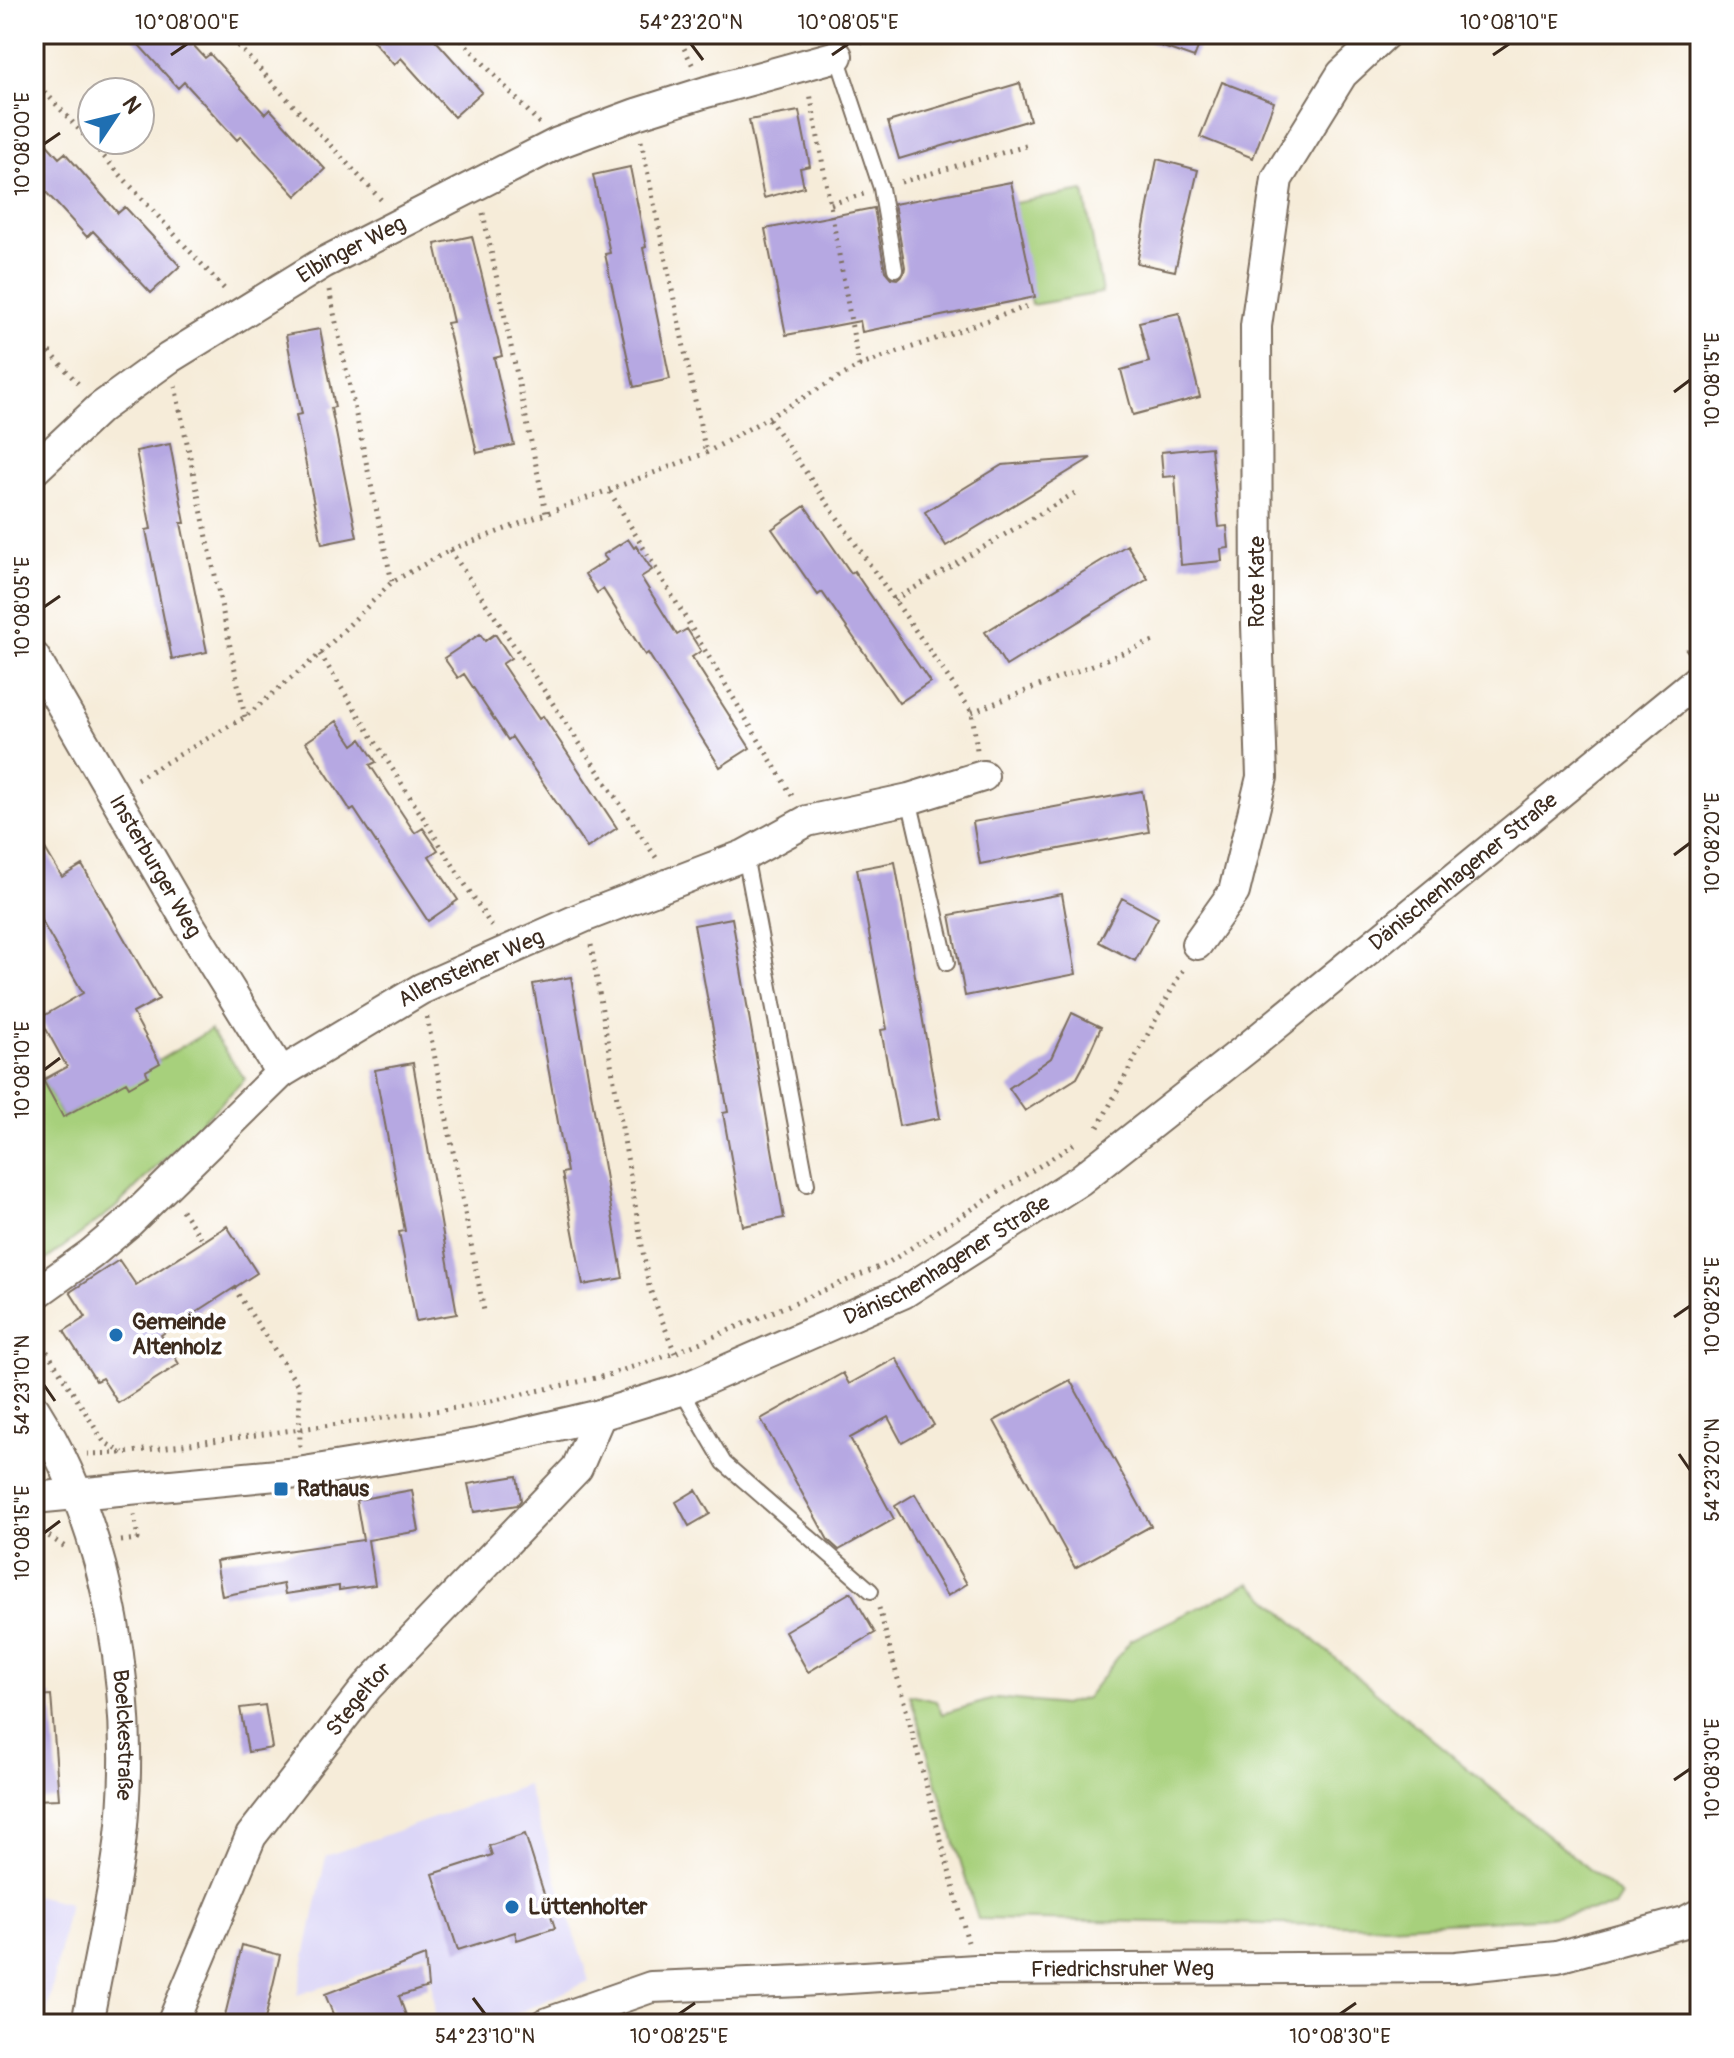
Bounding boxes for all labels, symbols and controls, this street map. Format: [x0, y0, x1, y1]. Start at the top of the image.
text: 10°08'00"E [135, 10, 239, 35]
text: 54°23'20"N [639, 10, 743, 35]
text: 10°08'05"E [798, 10, 898, 35]
text: 10°08'10"E [1460, 10, 1558, 35]
north arrow [76, 76, 156, 156]
text: N [116, 91, 147, 119]
text: 10°08'00"E [10, 92, 35, 196]
street label: Elbinger Weg [292, 209, 410, 290]
text: 10°08'15"E [1700, 332, 1725, 428]
street label: Rote Kate [1243, 536, 1271, 628]
text: 10°08'05"E [10, 557, 35, 657]
street label: Dänischenhagener Straße [1363, 786, 1563, 957]
street label: Insterburger Weg [103, 790, 208, 943]
text: 10°08'20"E [1700, 792, 1725, 894]
street label: Allensteiner Weg [393, 923, 548, 1014]
text: 10°08'10"E [10, 1021, 35, 1119]
street label: Dänischenhagener Straße [839, 1189, 1055, 1331]
text: 10°08'25"E [1700, 1257, 1725, 1355]
place label: Gemeinde Altenholz [132, 1308, 227, 1361]
marker: Gemeinde Altenholz [107, 1326, 125, 1344]
text: 54°23'10"N [10, 1335, 35, 1435]
text: 54°23'20"N [1700, 1418, 1725, 1522]
place label: Rathaus [297, 1475, 369, 1503]
marker: Rathaus [272, 1480, 290, 1498]
text: 10°08'15"E [10, 1485, 35, 1581]
street label: Stegeltor [320, 1656, 398, 1742]
street label: Boelckestraße [106, 1668, 139, 1801]
text: 10°08'30"E [1700, 1718, 1725, 1820]
place label: Lüttenholter [528, 1893, 648, 1921]
marker: Lüttenholter [503, 1898, 521, 1916]
street label: Friedrichsruher Weg [1031, 1955, 1214, 1984]
text: 54°23'10"N [435, 2024, 535, 2049]
text: 10°08'25"E [630, 2024, 728, 2049]
text: 10°08'30"E [1289, 2024, 1391, 2049]

